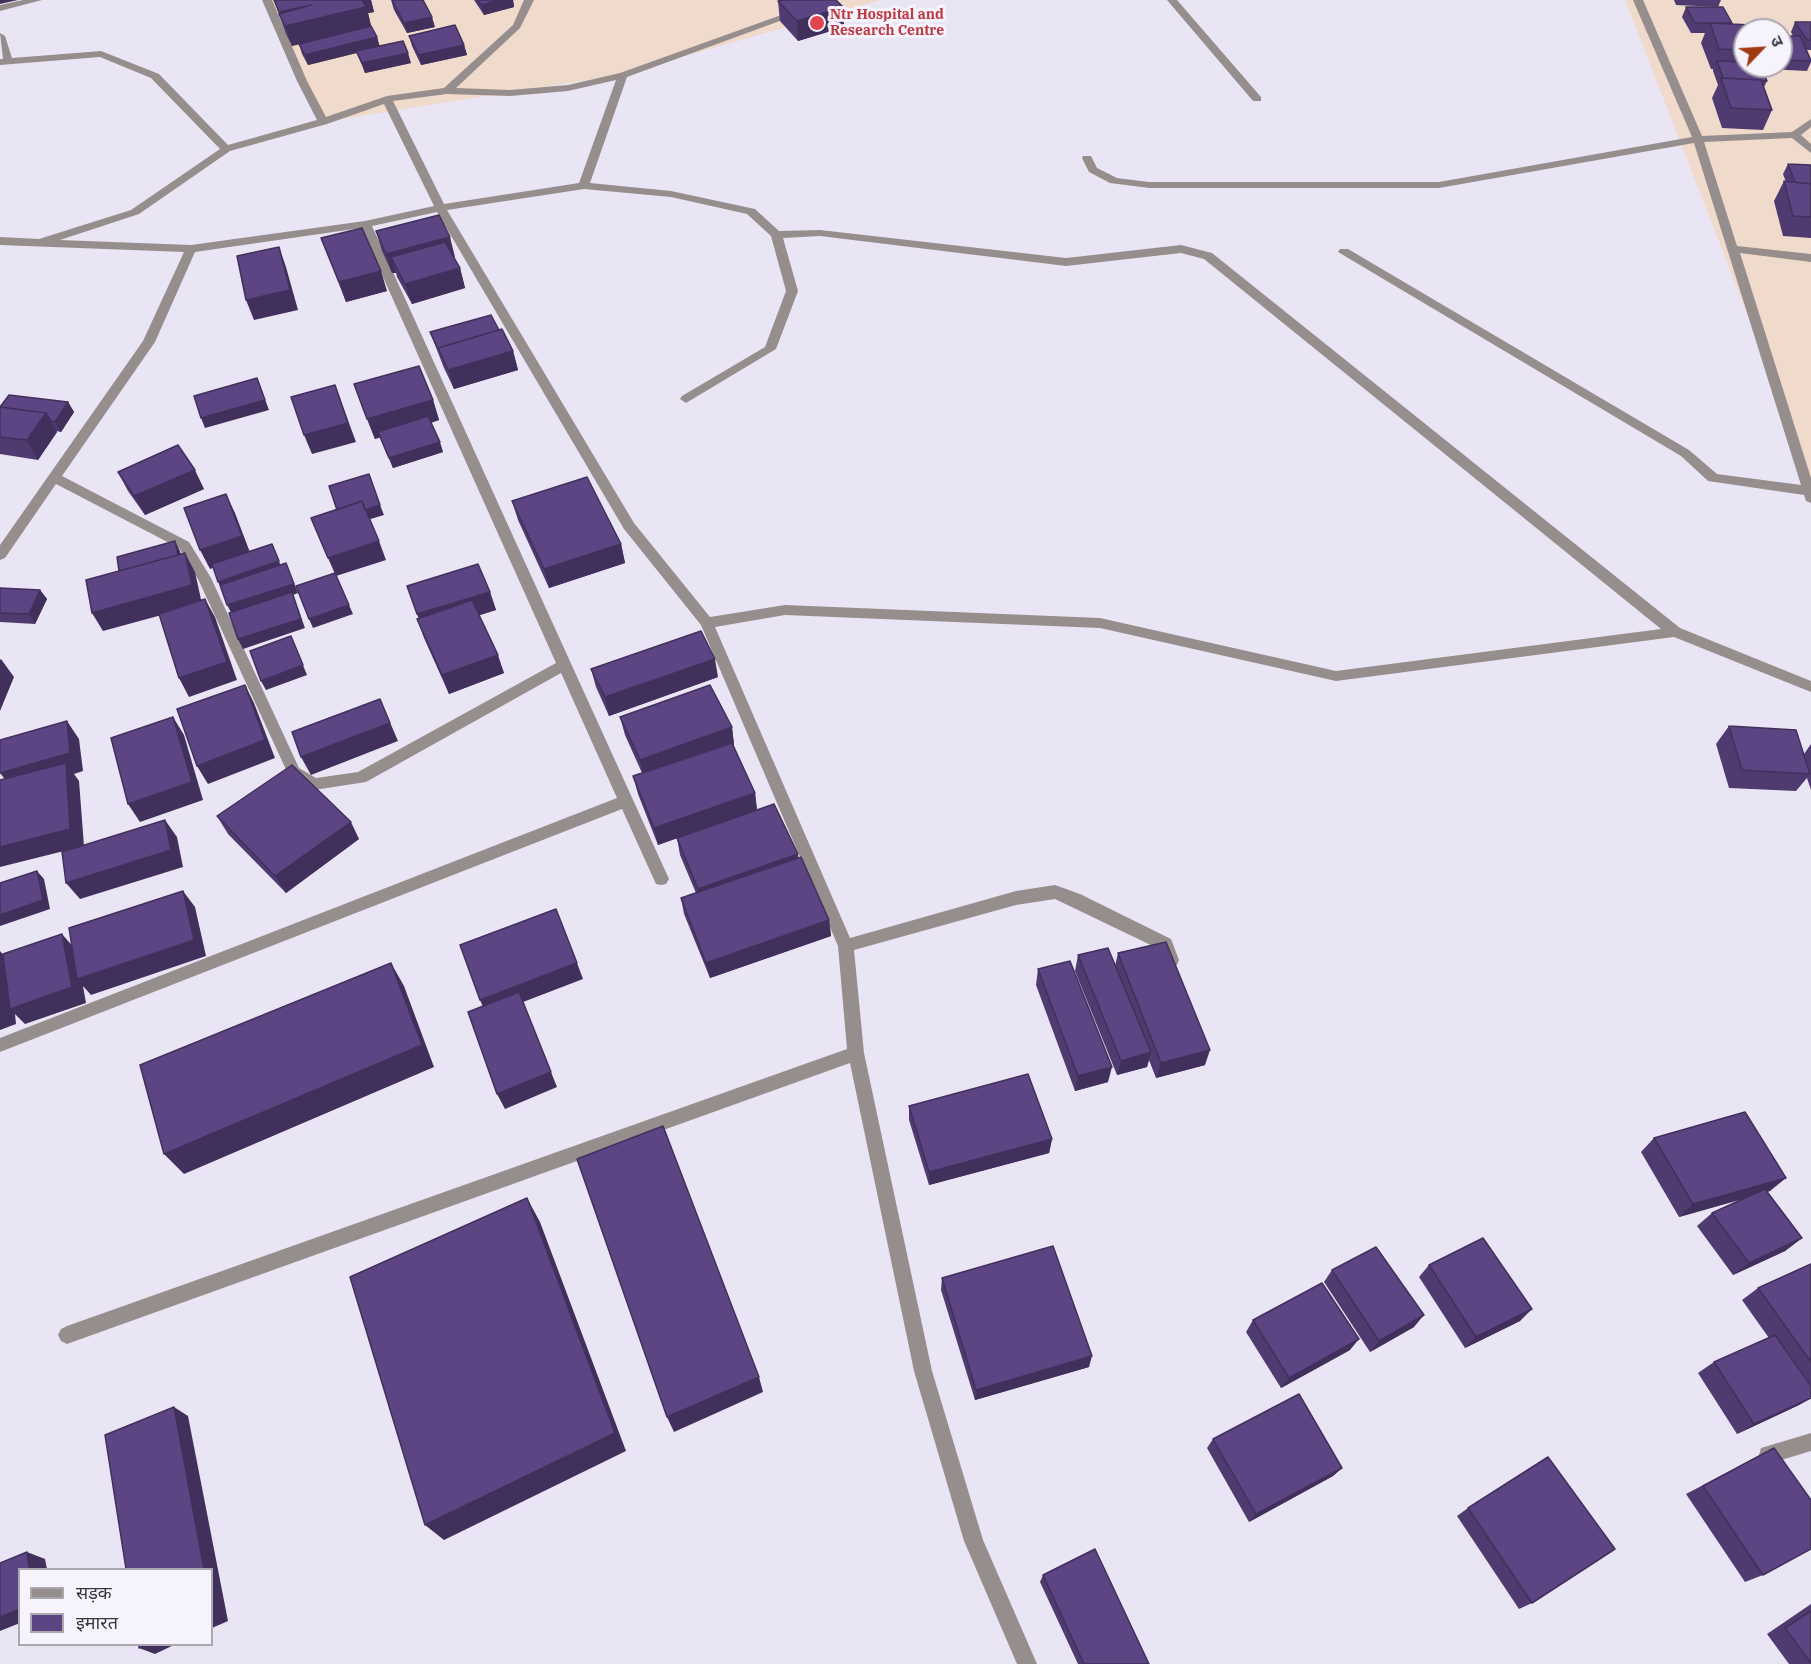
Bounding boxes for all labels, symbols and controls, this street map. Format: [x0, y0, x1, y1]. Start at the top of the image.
place label: Ntr Hospital and Research Centre [830, 7, 944, 40]
marker: Ntr Hospital and Research Centre [808, 14, 826, 32]
north arrow [1733, 18, 1793, 78]
text: उ [1766, 33, 1789, 50]
legend [18, 1568, 213, 1646]
text: सड़क [76, 1581, 112, 1604]
text: इमारत [76, 1611, 118, 1634]

